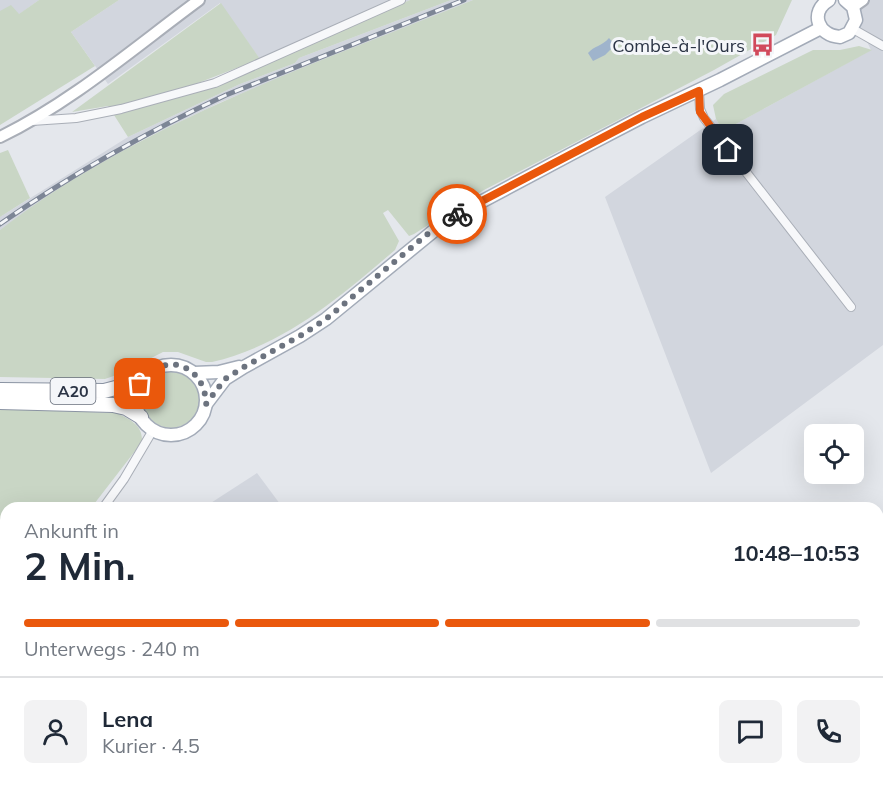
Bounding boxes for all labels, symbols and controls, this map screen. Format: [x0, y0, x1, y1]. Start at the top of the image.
bus stop icon: Combe-à-l'Ours [750, 32, 776, 58]
place label: Combe-à-l'Ours [612, 34, 745, 57]
pin [702, 124, 753, 175]
icon: home [711, 133, 744, 166]
courier [427, 184, 487, 244]
icon: bike [441, 198, 474, 231]
pin [114, 358, 165, 409]
icon: bag [123, 367, 156, 400]
road number: A20 [50, 378, 96, 404]
map controls [804, 424, 864, 484]
button: locate [804, 424, 864, 484]
text: Ankunft in [24, 518, 119, 543]
text: 10:48–10:53 [732, 539, 860, 567]
text: 2 Min. [24, 541, 135, 590]
text: Unterwegs · 240 m [24, 636, 200, 661]
button: person [24, 700, 87, 763]
button: chat [719, 700, 782, 763]
button: phone [797, 700, 860, 763]
text: Lena [102, 705, 153, 733]
text: Kurier · 4.5 [102, 733, 200, 758]

